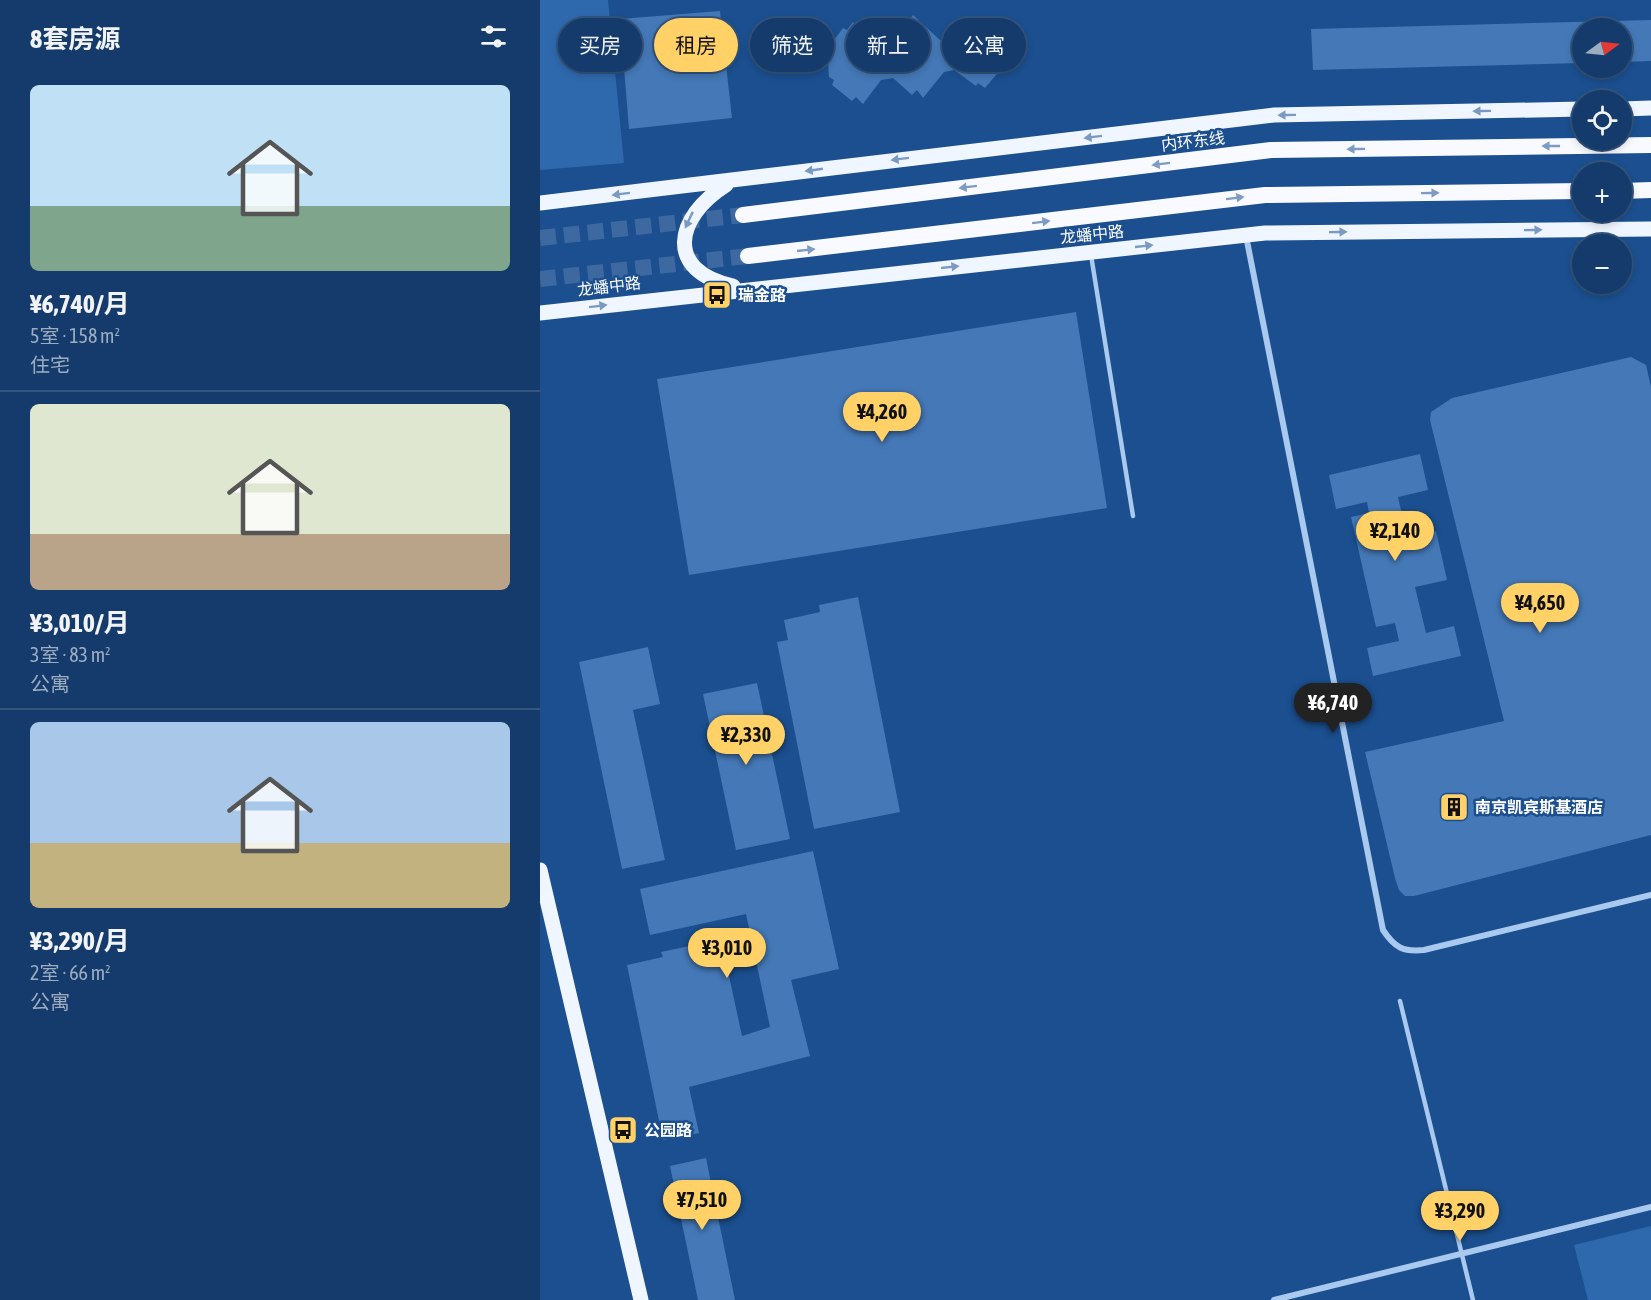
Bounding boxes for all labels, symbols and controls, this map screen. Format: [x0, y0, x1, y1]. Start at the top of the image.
chip: 买房 [558, 18, 642, 72]
chip: 租房 [654, 18, 738, 72]
chip: 筛选 [750, 18, 834, 72]
chip: 新上 [846, 18, 930, 72]
chip: 公寓 [942, 18, 1026, 72]
north arrow [1572, 18, 1632, 78]
map controls [1572, 18, 1632, 294]
icon: filters [477, 20, 510, 53]
text: 8套房源 [30, 24, 120, 54]
button: locate [1572, 90, 1632, 150]
one-way arrow [1473, 106, 1492, 116]
one-way arrow [1278, 110, 1297, 120]
icon: home [216, 124, 324, 232]
street label: 内环东线 [1160, 128, 1226, 154]
one-way arrow [1084, 132, 1103, 141]
one-way arrow [1541, 141, 1560, 151]
one-way arrow [1346, 144, 1365, 153]
one-way arrow [890, 155, 909, 164]
one-way arrow [1152, 159, 1171, 168]
button: + [1572, 162, 1632, 222]
one-way arrow [805, 166, 824, 175]
one-way arrow [958, 183, 977, 192]
one-way arrow [1420, 188, 1439, 198]
one-way arrow [611, 189, 630, 199]
one-way arrow [1226, 194, 1245, 203]
one-way arrow [685, 212, 694, 229]
one-way arrow [1032, 217, 1051, 227]
street label: 龙蟠中路 [1059, 222, 1125, 246]
one-way arrow [1523, 225, 1542, 235]
one-way arrow [1328, 227, 1347, 237]
button: − [1572, 234, 1632, 294]
one-way arrow [1134, 242, 1153, 251]
one-way arrow [797, 245, 816, 255]
one-way arrow [940, 263, 959, 272]
street label: 龙蟠中路 [576, 273, 642, 299]
bus stop icon: 瑞金路 [701, 279, 733, 311]
place label: 瑞金路 [738, 286, 786, 304]
text: ¥6,740/月 [30, 289, 130, 319]
one-way arrow [589, 301, 608, 311]
text: 5室 · 158 m² [30, 324, 120, 347]
text: 住宅 [30, 353, 70, 376]
pin: ¥4,260 [833, 392, 931, 443]
text: ¥4,260 [857, 400, 907, 423]
icon: home [216, 443, 324, 551]
pin: ¥2,140 [1346, 511, 1444, 562]
text: ¥2,140 [1370, 519, 1420, 542]
pin: ¥4,650 [1491, 583, 1589, 634]
text: ¥4,650 [1515, 591, 1565, 614]
text: ¥3,010/月 [30, 608, 130, 638]
text: 3室 · 83 m² [30, 643, 111, 666]
text: 公寓 [30, 672, 70, 695]
pin: ¥6,740 [1284, 683, 1382, 734]
text: ¥6,740 [1308, 691, 1358, 714]
pin: ¥2,330 [697, 715, 795, 766]
text: ¥2,330 [721, 723, 771, 746]
icon: home [216, 761, 324, 869]
building icon: 南京凯宾斯基酒店 [1438, 791, 1470, 823]
place label: 南京凯宾斯基酒店 [1475, 798, 1603, 816]
text: ¥3,290/月 [30, 926, 130, 956]
pin: ¥3,010 [678, 928, 776, 979]
text: ¥3,010 [702, 936, 752, 959]
text: 2室 · 66 m² [30, 961, 111, 984]
text: 公寓 [30, 990, 70, 1013]
bus stop icon: 公园路 [607, 1114, 639, 1146]
place label: 公园路 [644, 1121, 692, 1139]
pin: ¥7,510 [653, 1180, 751, 1231]
text: ¥7,510 [677, 1188, 727, 1211]
pin: ¥3,290 [1411, 1191, 1509, 1242]
text: ¥3,290 [1435, 1199, 1485, 1222]

